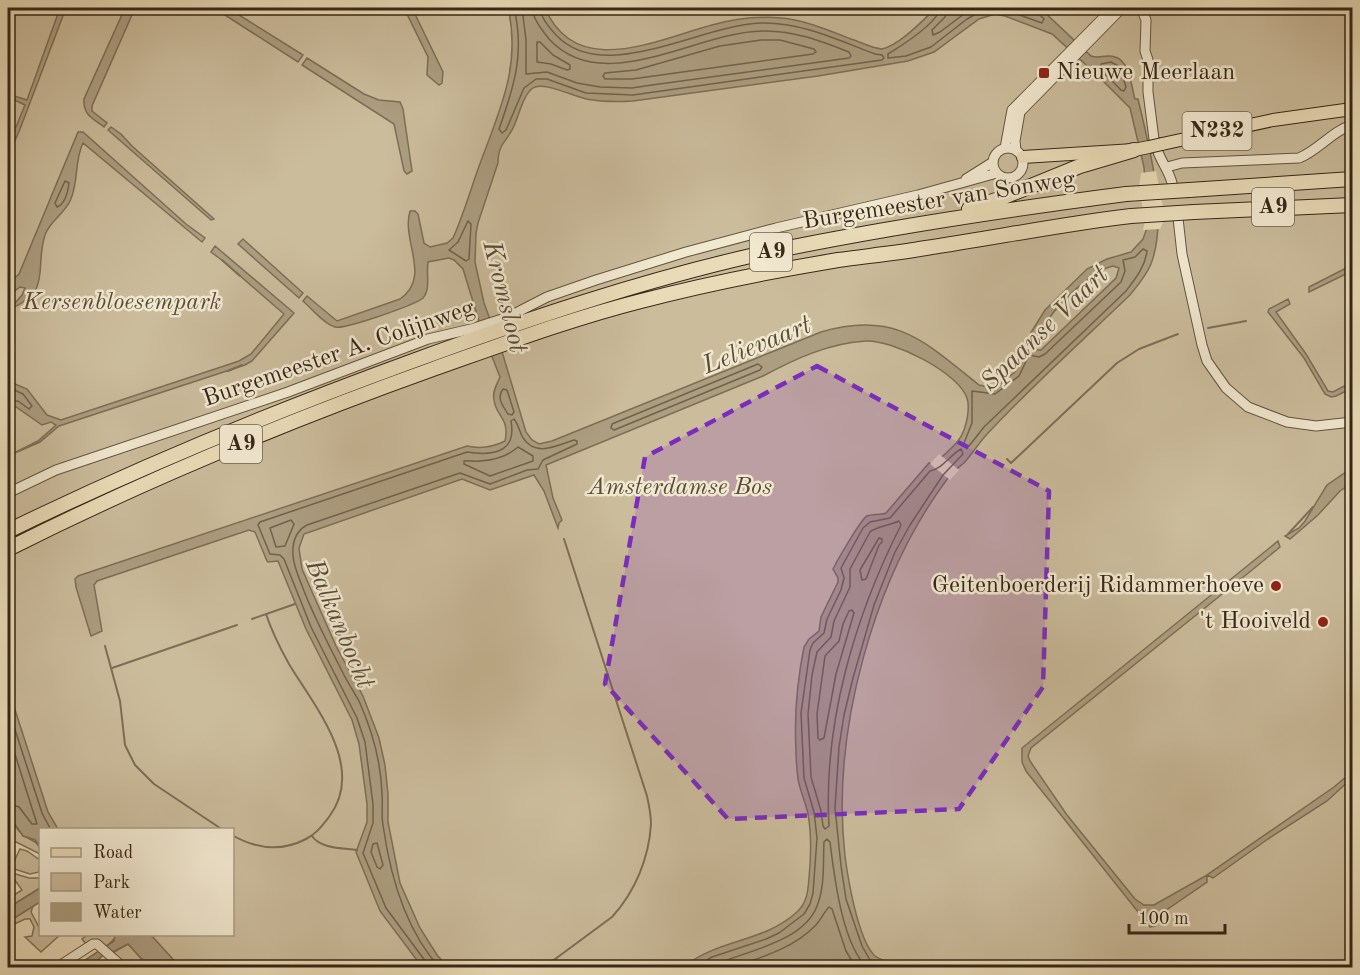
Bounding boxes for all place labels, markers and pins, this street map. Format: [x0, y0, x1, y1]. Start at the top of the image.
place label: Nieuwe Meerlaan [1056, 61, 1235, 85]
marker: Nieuwe Meerlaan [1037, 66, 1051, 80]
place label: Geitenboerderij Ridammerhoeve [932, 574, 1264, 598]
marker: Geitenboerderij Ridammerhoeve [1269, 579, 1283, 593]
place label: 't Hooiveld [1199, 610, 1311, 634]
marker: 't Hooiveld [1316, 615, 1330, 629]

